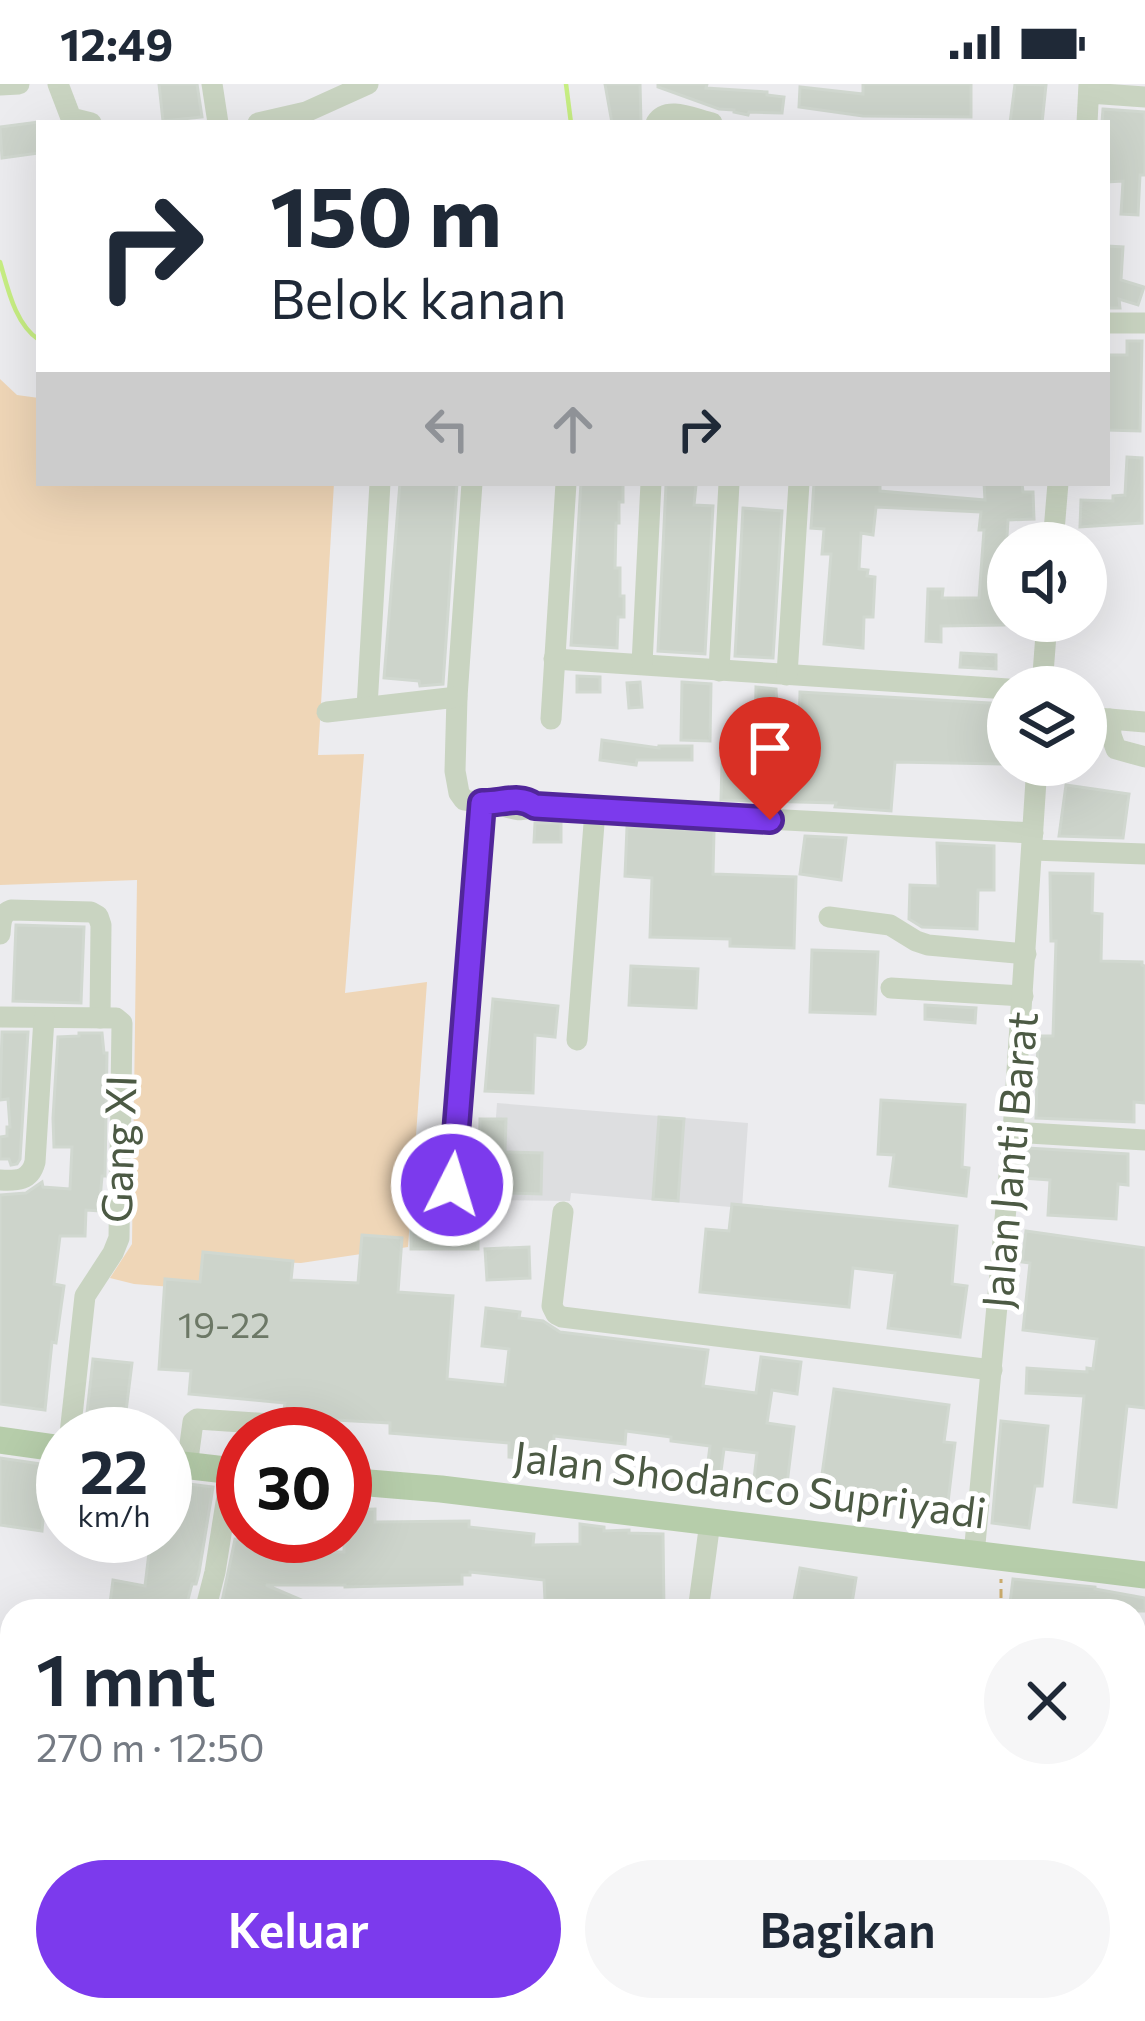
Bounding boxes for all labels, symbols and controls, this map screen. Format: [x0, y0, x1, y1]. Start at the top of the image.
text: 12:49 [60, 15, 173, 70]
text: 150 m [270, 162, 502, 264]
icon: right [72, 168, 228, 324]
text: Belok kanan [270, 264, 567, 330]
icon: left [414, 396, 480, 462]
icon: ahead [540, 396, 606, 462]
icon: right [666, 396, 732, 462]
map controls [987, 522, 1107, 786]
button: sound [987, 522, 1107, 642]
button: layers [987, 666, 1107, 786]
pin [719, 697, 821, 820]
icon: arrive [737, 715, 803, 781]
street label: Jalan Janti Barat [969, 1009, 1047, 1310]
street label: Gang XI [88, 1074, 146, 1224]
position arrow [389, 1122, 515, 1248]
house number: 19-22 [178, 1301, 270, 1345]
speed limit sign: 30 [216, 1407, 372, 1563]
street label: Jalan Shodanco Supriyadi [511, 1428, 990, 1538]
text: 22 [80, 1433, 148, 1506]
text: km/h [78, 1496, 150, 1533]
text: 1 mnt [36, 1633, 216, 1721]
button: close [984, 1638, 1110, 1764]
text: 270 m · 12:50 [36, 1722, 264, 1770]
button: Keluar [36, 1860, 561, 1998]
button: Bagikan [585, 1860, 1110, 1998]

